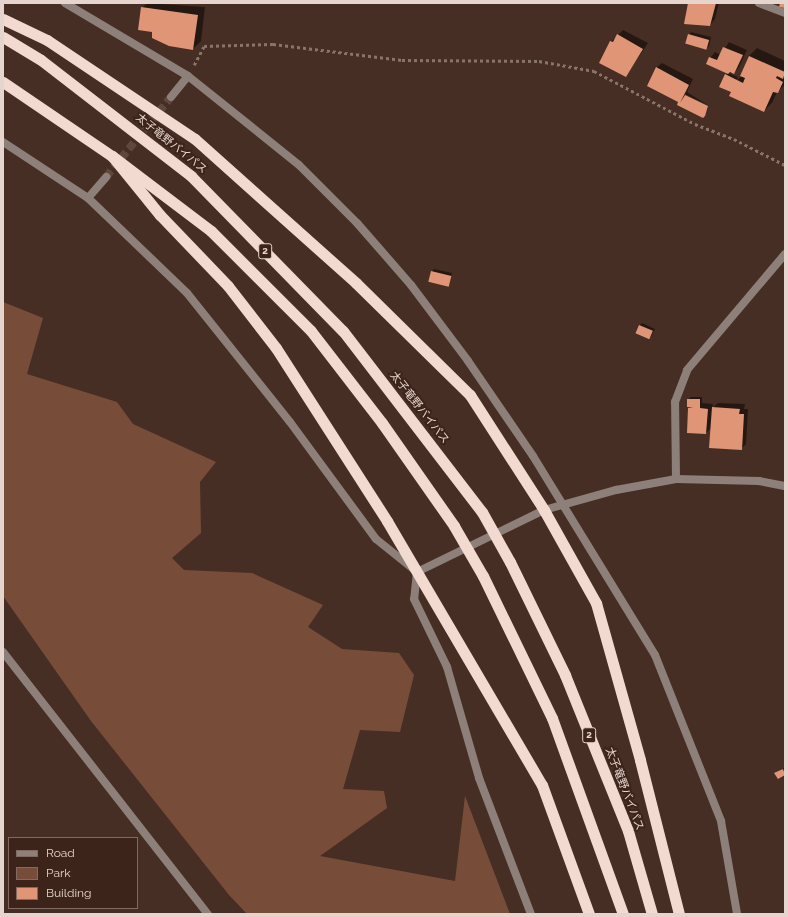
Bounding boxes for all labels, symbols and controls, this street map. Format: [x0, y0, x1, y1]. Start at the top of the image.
street label: 太子竜野バイパス [133, 111, 209, 177]
road number: 2 [258, 243, 272, 259]
street label: 太子竜野バイパス [387, 369, 451, 447]
road number: 2 [582, 727, 596, 743]
street label: 太子竜野バイパス [602, 746, 646, 832]
legend [8, 837, 138, 909]
text: Road [46, 846, 75, 860]
text: Park [46, 866, 71, 880]
text: Building [46, 886, 92, 900]

